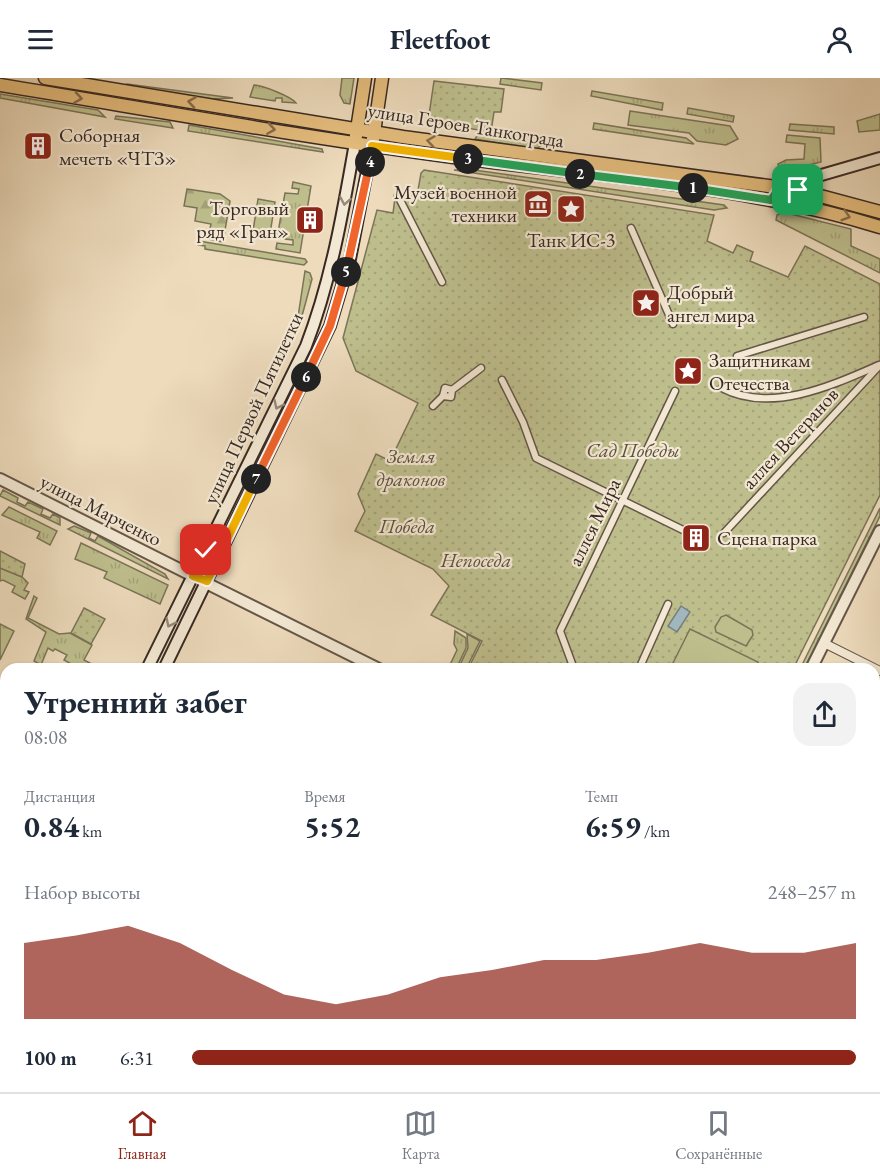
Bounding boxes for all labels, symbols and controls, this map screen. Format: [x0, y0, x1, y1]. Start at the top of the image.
text: Fleetfoot [390, 22, 490, 57]
icon: menu [24, 23, 57, 56]
icon: person [823, 23, 856, 56]
one-way arrow [73, 91, 83, 104]
one-way arrow [187, 96, 197, 108]
street label: улица Героев Танкограда [366, 97, 566, 153]
place label: Соборная мечеть «ЧТЗ» [59, 122, 176, 171]
one-way arrow [266, 123, 276, 135]
building icon: Соборная мечеть «ЧТЗ» [22, 130, 54, 162]
one-way arrow [426, 136, 435, 148]
pin: 3 [453, 144, 483, 174]
pin: 4 [355, 147, 385, 177]
text: 3 [464, 148, 472, 169]
text: 4 [366, 151, 374, 172]
pin: 2 [565, 159, 595, 189]
text: 2 [576, 163, 584, 184]
pin [772, 164, 823, 215]
pin: 1 [678, 173, 708, 203]
icon: arrive [781, 173, 814, 206]
text: 1 [689, 177, 697, 198]
place label: Музей военной техники [394, 179, 517, 228]
museum icon: Музей военной техники [522, 188, 554, 220]
place icon: Танк ИС-3 [555, 193, 587, 225]
place label: Торговый ряд «Гран» [196, 195, 289, 244]
one-way arrow [339, 195, 352, 205]
building icon: Торговый ряд «Гран» [294, 204, 326, 236]
one-way arrow [840, 209, 851, 222]
place label: Танк ИС-3 [527, 227, 615, 253]
pin: 5 [331, 257, 361, 287]
text: 5 [342, 261, 350, 282]
place label: Добрый ангел мира [667, 279, 755, 328]
place icon: Добрый ангел мира [630, 287, 662, 319]
street label: улица Первой Пятилетки [197, 308, 309, 508]
place label: Защитникам Отечества [709, 347, 811, 396]
place icon: Защитникам Отечества [672, 355, 704, 387]
pin: 6 [291, 362, 321, 392]
text: 6 [302, 366, 310, 387]
street label: аллея Ветеранов [736, 381, 844, 495]
one-way arrow [273, 398, 285, 409]
park label: Сад Победы [586, 437, 680, 463]
park label: Земля драконов [377, 443, 446, 492]
pin: 7 [241, 464, 271, 494]
street label: улица Марченко [36, 468, 166, 552]
text: 7 [252, 468, 260, 489]
street label: аллея Мира [562, 474, 626, 570]
park label: Победа [378, 513, 435, 539]
building icon: Сцена парка [680, 522, 712, 554]
pin [180, 524, 231, 575]
place label: Сцена парка [717, 525, 817, 551]
icon: check [189, 533, 222, 566]
park label: Непоседа [440, 547, 511, 573]
one-way arrow [166, 616, 177, 627]
text: Утренний забег [24, 680, 247, 723]
button: share [793, 683, 856, 746]
text: 08:08 [24, 724, 67, 750]
text: Дистанция [24, 786, 95, 807]
text: Время [304, 786, 345, 807]
text: Темп [585, 786, 618, 807]
text: 0.84 [24, 807, 79, 846]
text: 5:52 [304, 807, 360, 846]
text: 6:59 [585, 807, 641, 846]
text: km [79, 821, 102, 842]
text: /km [641, 821, 670, 842]
text: Набор высоты [24, 879, 140, 905]
text: 248–257 m [768, 879, 856, 905]
text: 100 m [24, 1045, 77, 1071]
text: 6:31 [120, 1045, 154, 1071]
tab: Главная [118, 1107, 166, 1164]
tab: Карта [402, 1107, 440, 1164]
tab: Сохранённые [675, 1107, 762, 1164]

